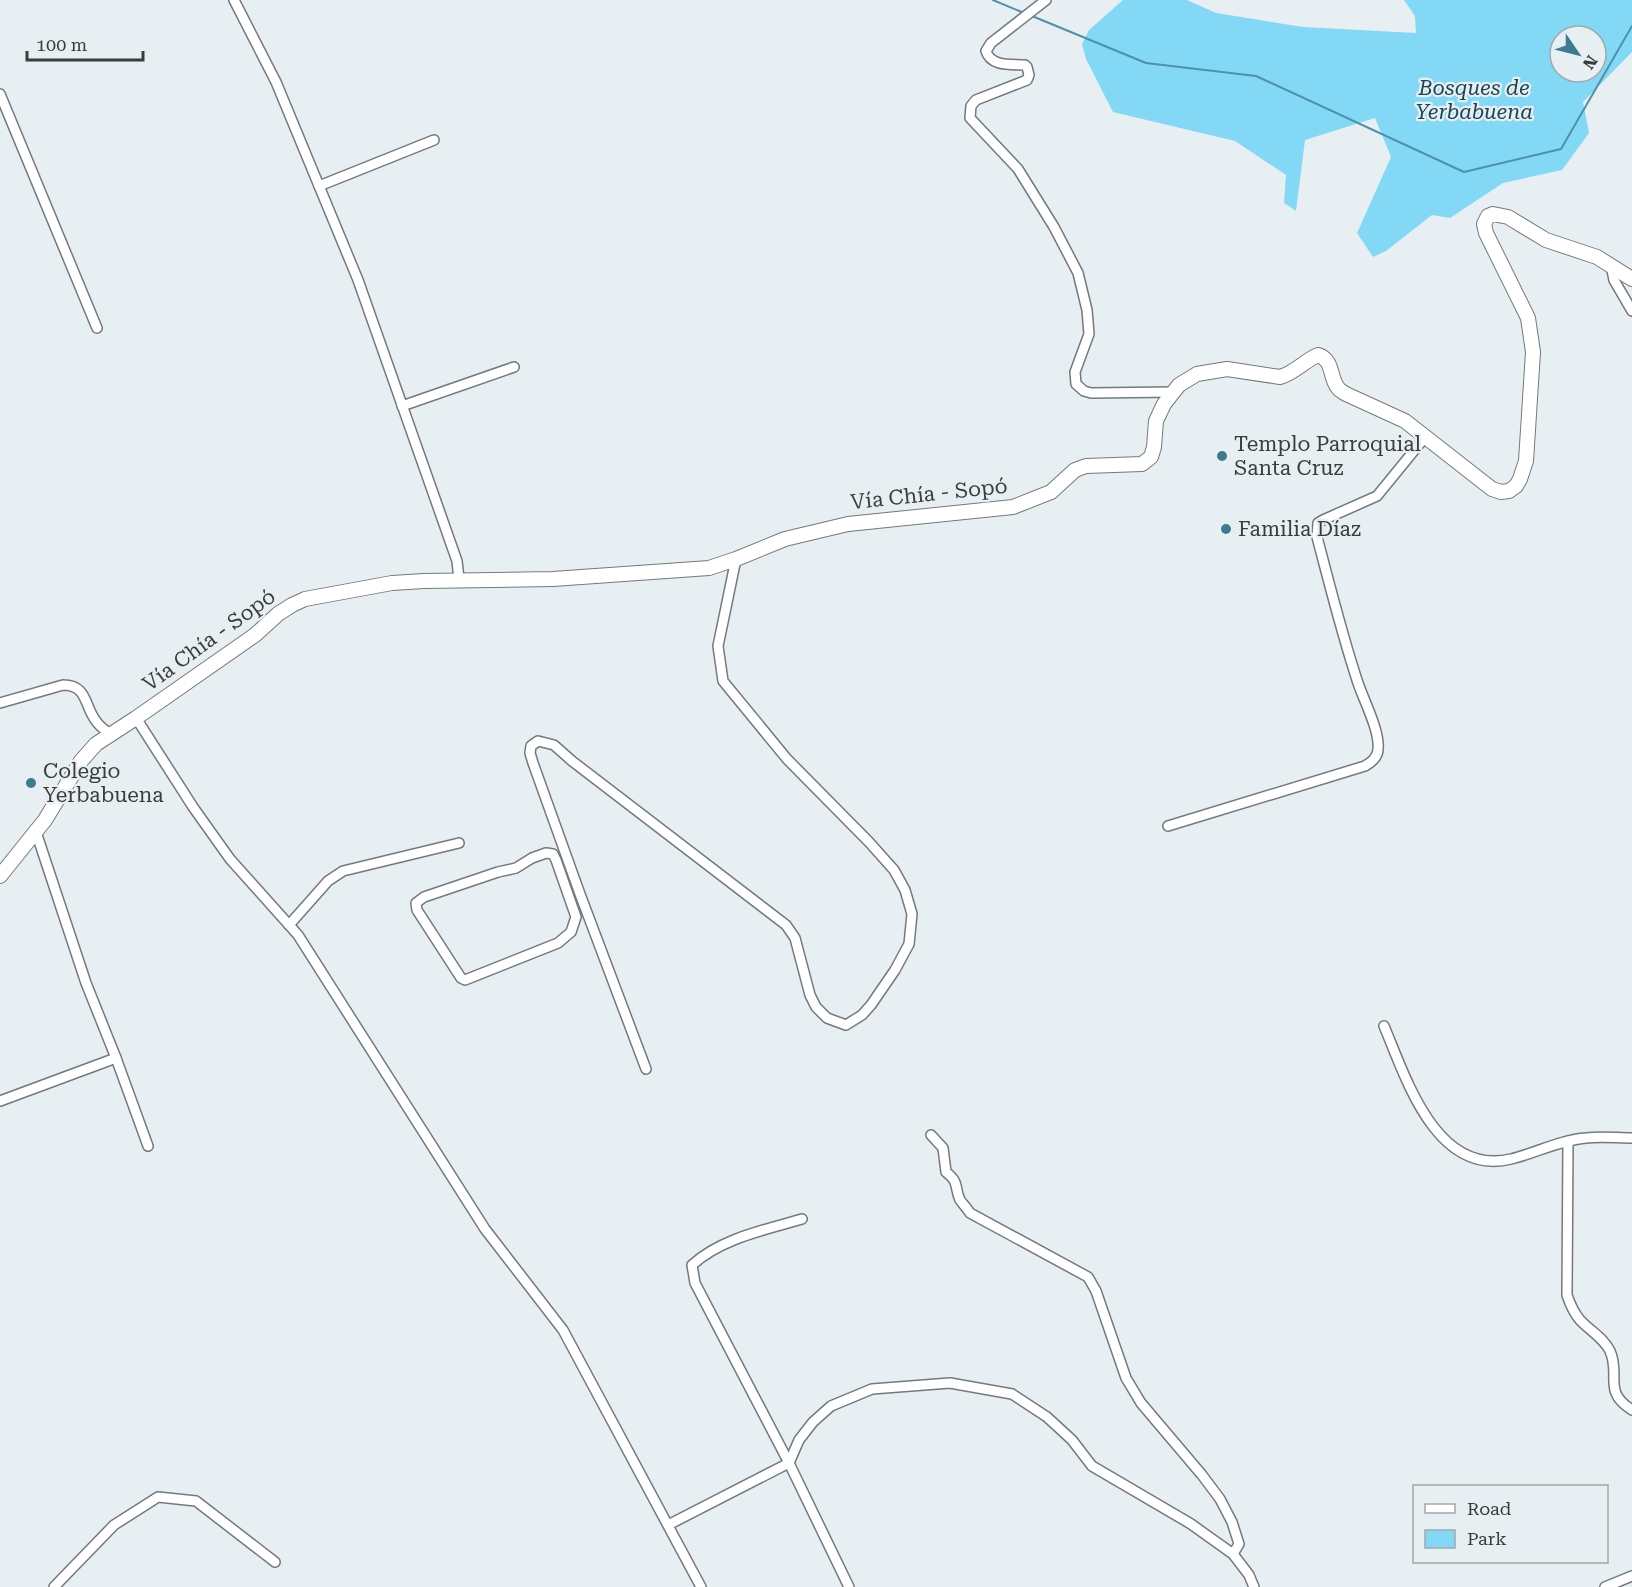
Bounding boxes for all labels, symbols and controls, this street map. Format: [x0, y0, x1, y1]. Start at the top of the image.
scale bar [27, 24, 142, 62]
north arrow [1548, 24, 1608, 84]
text: 100 m [36, 34, 87, 55]
text: N [1579, 52, 1601, 73]
park label: Bosques de Yerbabuena [1415, 76, 1533, 124]
place label: Templo Parroquial Santa Cruz [1234, 432, 1422, 480]
marker: Templo Parroquial Santa Cruz [1215, 449, 1229, 463]
street label: Vía Chía - Sopó [849, 474, 1009, 514]
place label: Familia Díaz [1238, 517, 1361, 541]
marker: Familia Díaz [1219, 522, 1233, 536]
street label: Vía Chía - Sopó [138, 584, 280, 696]
place label: Colegio Yerbabuena [43, 759, 164, 807]
marker: Colegio Yerbabuena [24, 776, 38, 790]
legend [1413, 1485, 1608, 1563]
text: Road [1467, 1498, 1512, 1519]
text: Park [1467, 1528, 1507, 1549]

